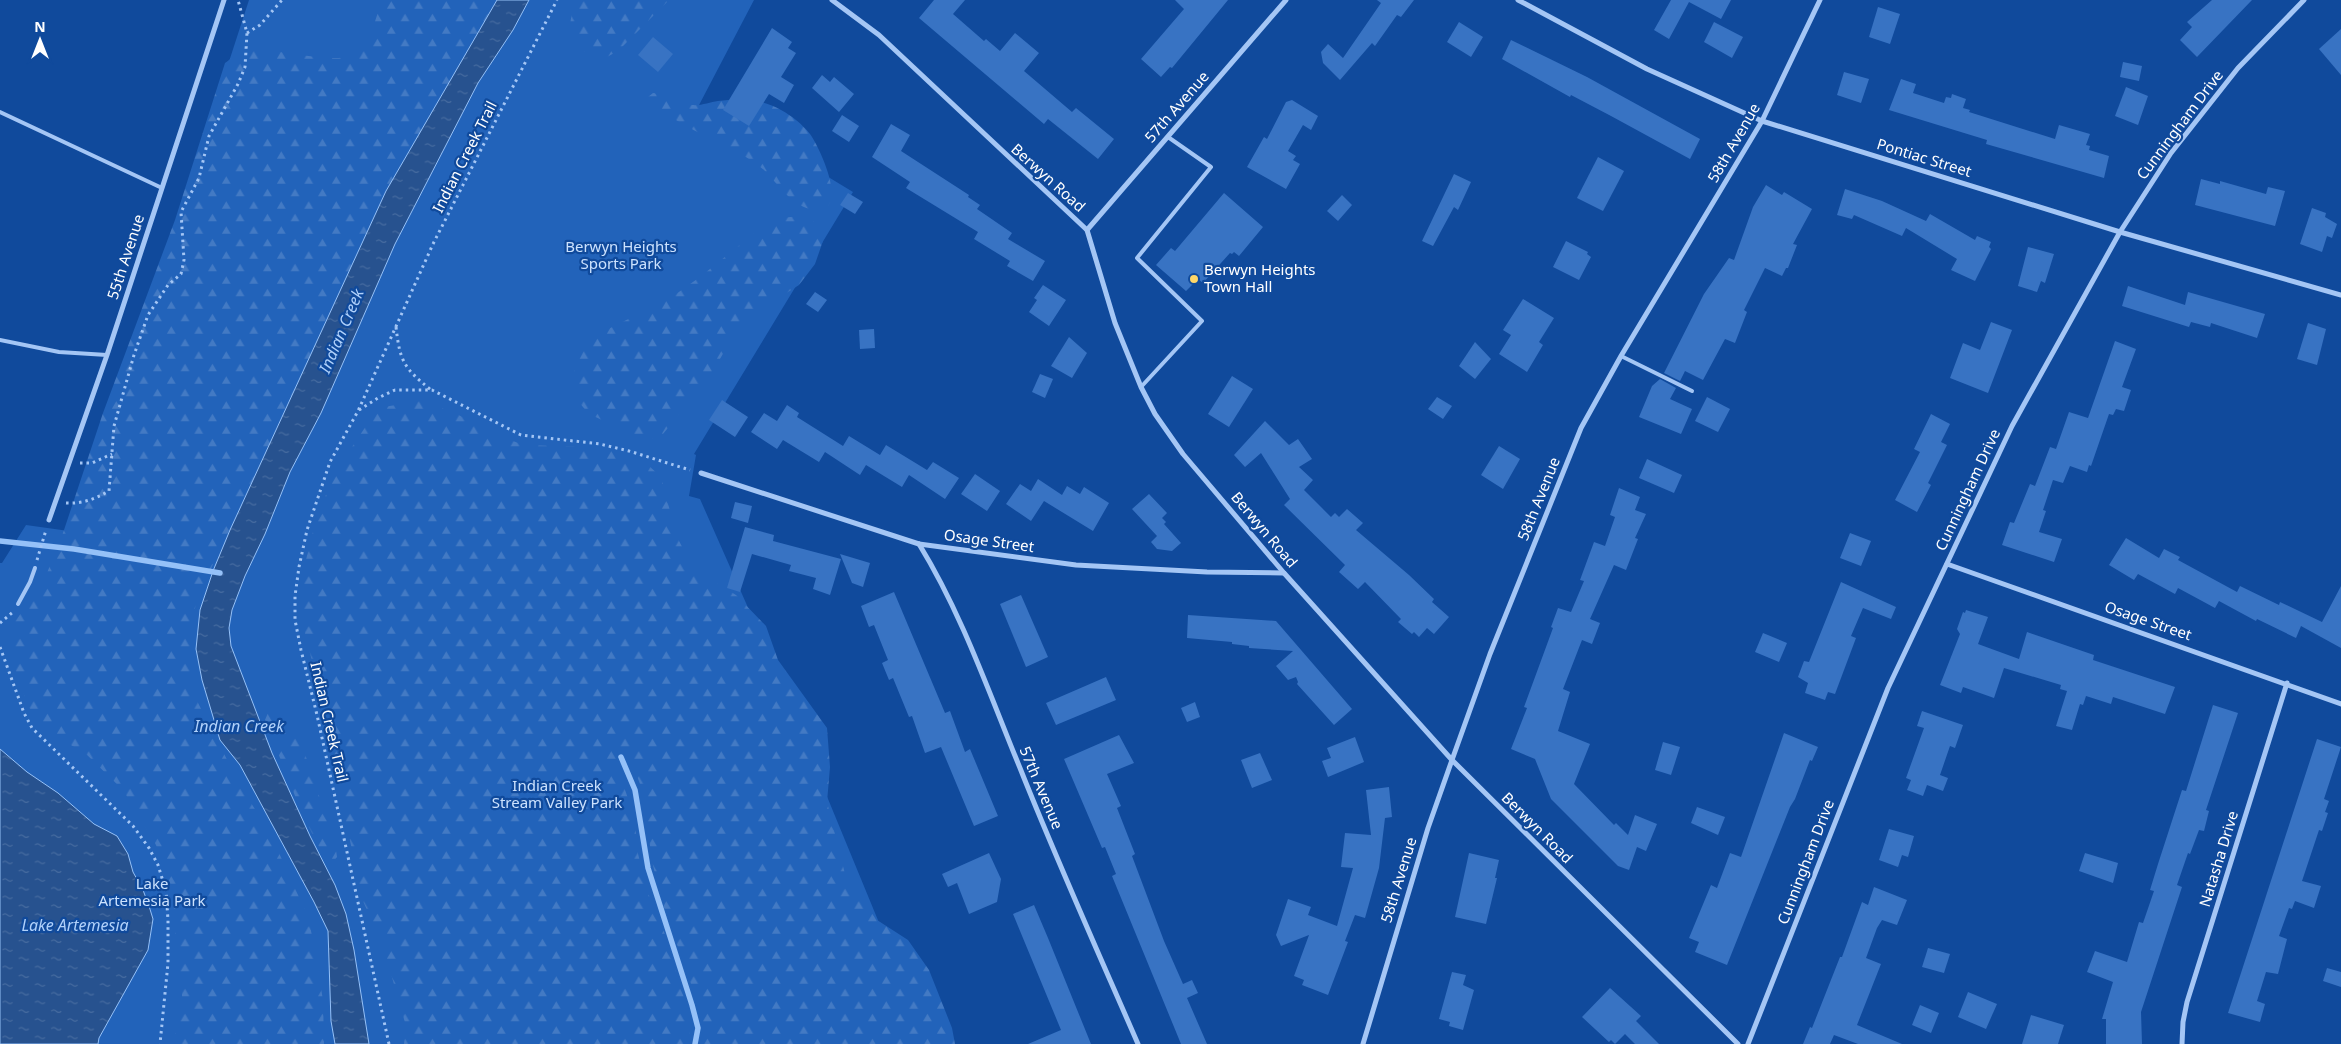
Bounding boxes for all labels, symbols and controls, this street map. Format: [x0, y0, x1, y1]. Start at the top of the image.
north arrow [15, 15, 65, 65]
text: N [34, 17, 46, 36]
street label: 57th Avenue [1140, 66, 1213, 146]
street label: Cunningham Drive [2131, 66, 2227, 183]
street label: Indian Creek Trail [427, 97, 501, 216]
street label: 58th Avenue [1702, 99, 1764, 186]
street label: Pontiac Street [1874, 133, 1975, 181]
street label: Berwyn Road [1007, 139, 1090, 216]
street label: 55th Avenue [102, 212, 148, 302]
park label: Berwyn Heights Sports Park [565, 236, 677, 273]
place label: Berwyn Heights Town Hall [1204, 259, 1316, 296]
marker: Berwyn Heights Town Hall [1188, 273, 1200, 285]
water label: Indian Creek [313, 284, 369, 377]
street label: Cunningham Drive [1930, 425, 2004, 554]
street label: 58th Avenue [1512, 454, 1564, 543]
street label: Berwyn Road [1227, 487, 1302, 571]
street label: Osage Street [943, 524, 1036, 556]
street label: Osage Street [2102, 596, 2195, 644]
street label: Indian Creek Trail [306, 660, 354, 784]
water label: Indian Creek [193, 715, 285, 737]
street label: 57th Avenue [1015, 743, 1068, 832]
park label: Indian Creek Stream Valley Park [492, 775, 622, 812]
street label: Berwyn Road [1498, 787, 1578, 867]
street label: Cunningham Drive [1772, 796, 1838, 927]
street label: Natasha Drive [2194, 808, 2242, 909]
street label: 58th Avenue [1376, 835, 1421, 925]
park label: Lake Artemesia Park [98, 873, 206, 910]
water label: Lake Artemesia [21, 914, 129, 936]

